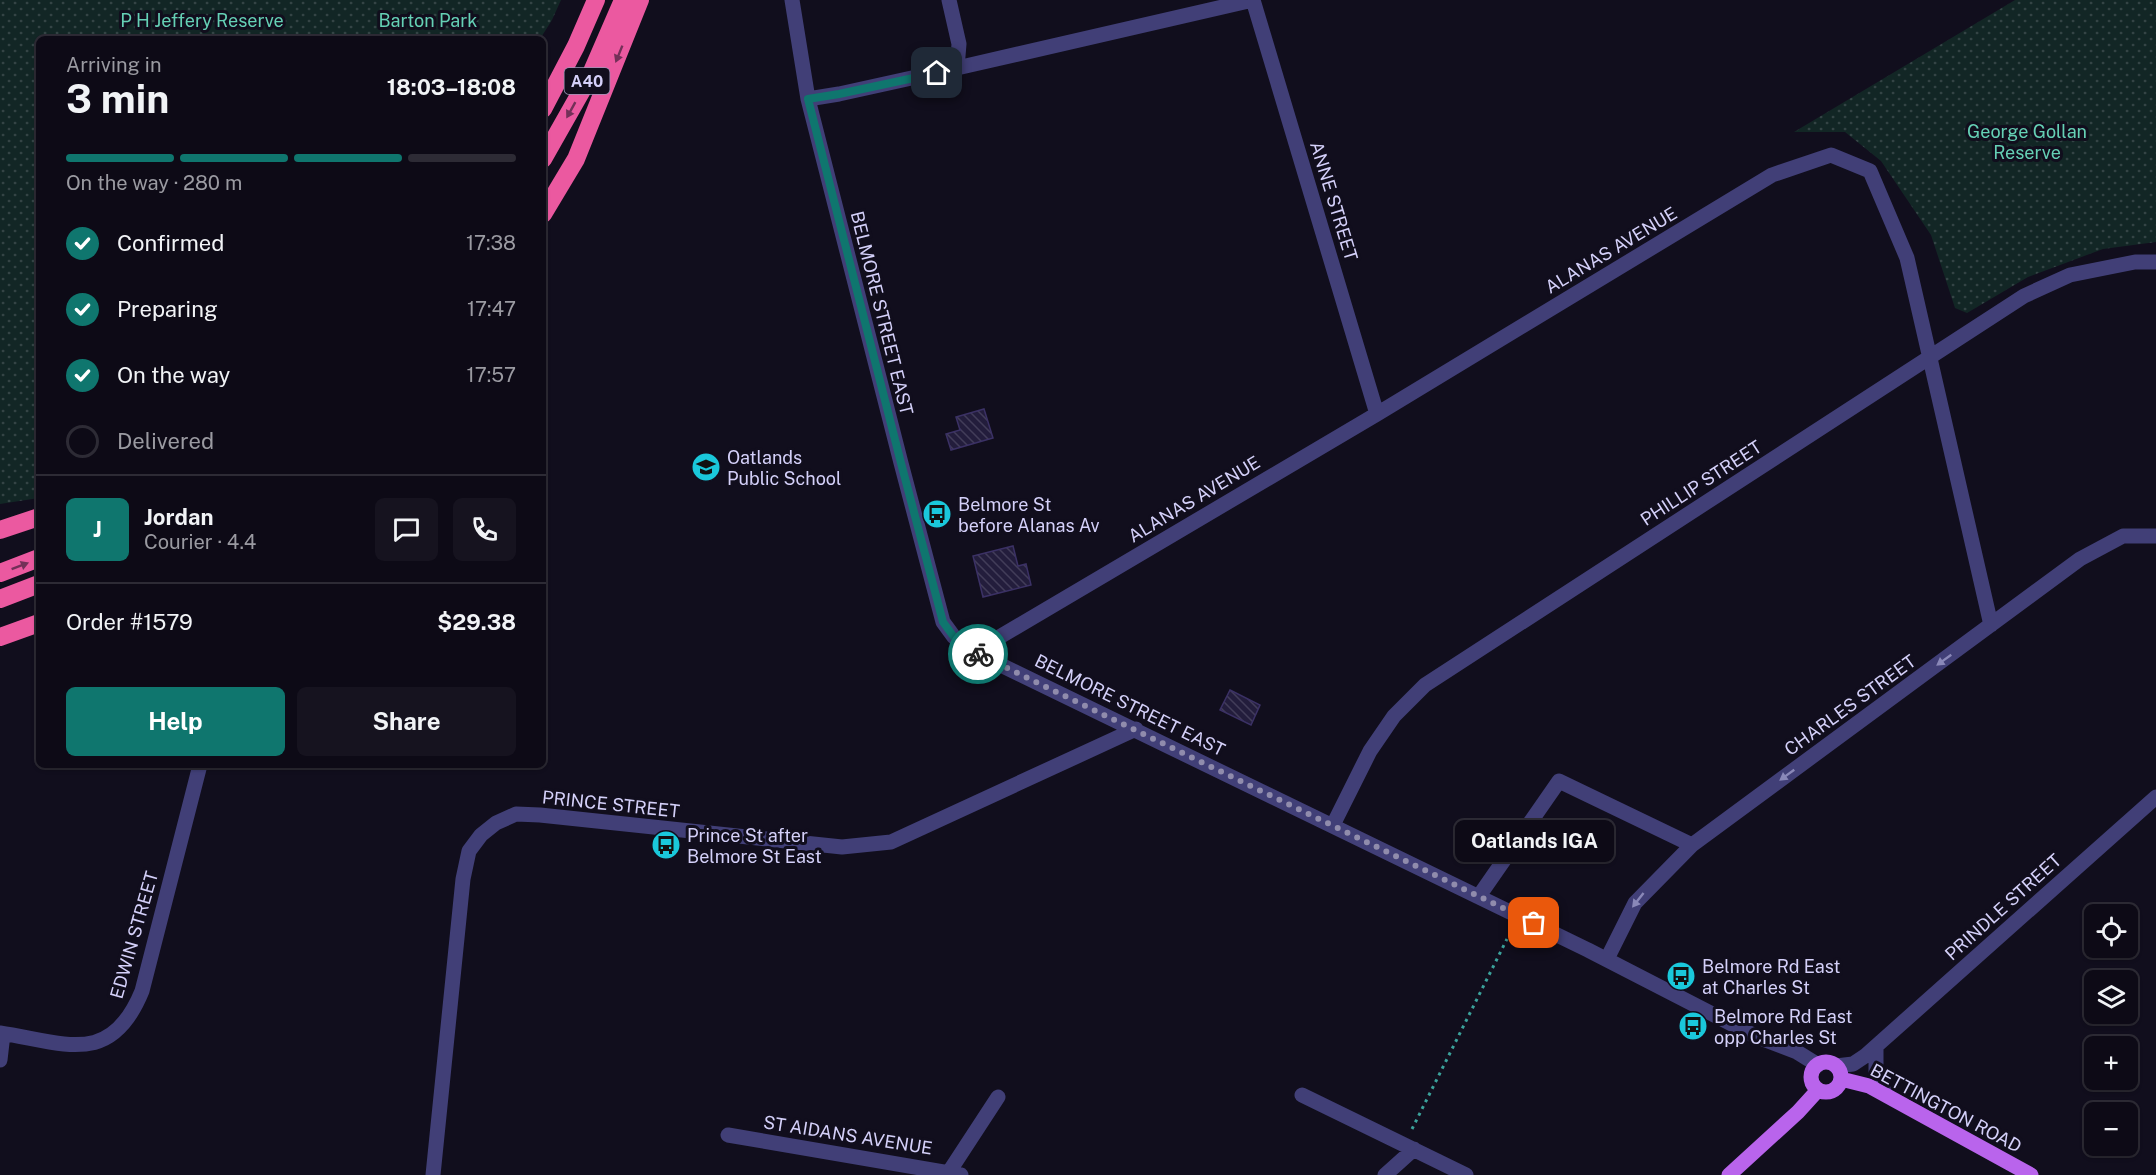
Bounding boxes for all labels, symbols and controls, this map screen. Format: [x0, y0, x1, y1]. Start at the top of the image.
park label: P H Jeffery Reserve [120, 10, 284, 31]
park label: Barton Park [379, 10, 477, 31]
one-way arrow [614, 46, 624, 64]
pin [911, 47, 962, 98]
text: Arriving in [66, 53, 161, 77]
icon: home [920, 56, 953, 89]
road number: A40 [564, 68, 610, 94]
text: 18:03–18:08 [387, 74, 516, 100]
text: 3 min [66, 76, 169, 122]
one-way arrow [566, 101, 576, 118]
park label: George Gollan Reserve [1967, 121, 2087, 163]
street label: ANNE STREET [1306, 139, 1362, 263]
text: On the way · 280 m [66, 171, 242, 195]
street label: ALANAS AVENUE [1541, 202, 1681, 298]
street label: BELMORE STREET EAST [847, 209, 918, 417]
icon: check [66, 227, 99, 260]
text: Confirmed [117, 230, 224, 256]
text: 17:38 [466, 231, 516, 255]
icon: check [66, 293, 99, 326]
text: Preparing [117, 296, 218, 322]
text: 17:47 [467, 297, 516, 321]
icon: check [66, 359, 99, 392]
text: On the way [117, 362, 230, 388]
text: 17:57 [467, 363, 516, 387]
text: Delivered [117, 428, 214, 454]
street label: PHILLIP STREET [1637, 436, 1766, 530]
place label: Oatlands Public School [727, 447, 841, 489]
school or university icon: Oatlands Public School [690, 451, 722, 483]
street label: ALANAS AVENUE [1124, 451, 1264, 547]
place label: Belmore St before Alanas Av [958, 494, 1100, 536]
button: chat [375, 498, 438, 561]
button: phone [453, 498, 516, 561]
bus stop icon: Belmore St before Alanas Av [921, 498, 953, 530]
text: Jordan [144, 504, 213, 530]
text: J [93, 516, 102, 542]
text: Courier · 4.4 [144, 530, 256, 554]
one-way arrow [11, 560, 29, 570]
text: Order #1579 [66, 609, 193, 635]
text: $29.38 [437, 609, 516, 635]
courier [948, 624, 1008, 684]
icon: bike [962, 638, 995, 671]
street label: BELMORE STREET EAST [1031, 650, 1229, 760]
street label: CHARLES STREET [1780, 650, 1920, 760]
one-way arrow [1937, 653, 1952, 665]
button: Help [66, 687, 285, 756]
button: Share [297, 687, 516, 756]
one-way arrow [1780, 769, 1796, 781]
street label: PRINCE STREET [541, 786, 681, 822]
callout: Oatlands IGA [1454, 821, 1613, 863]
place label: Prince St after Belmore St East [687, 825, 822, 867]
bus stop icon: Prince St after Belmore St East [650, 829, 682, 861]
text: Oatlands IGA [1471, 829, 1598, 853]
street label: PRINDLE STREET [1941, 849, 2066, 965]
street label: EDWIN STREET [106, 869, 162, 1001]
one-way arrow [1632, 892, 1645, 908]
pin [1508, 897, 1559, 948]
map controls [2084, 904, 2138, 1156]
button: locate [2084, 904, 2138, 958]
icon: bag [1517, 906, 1550, 939]
place label: Belmore Rd East at Charles St [1702, 956, 1841, 998]
bus stop icon: Belmore Rd East at Charles St [1665, 960, 1697, 992]
button: layers [2084, 970, 2138, 1024]
place label: Belmore Rd East opp Charles St [1714, 1006, 1853, 1048]
bus stop icon: Belmore Rd East opp Charles St [1677, 1010, 1709, 1042]
button: + [2084, 1036, 2138, 1090]
street label: BETTINGTON ROAD [1867, 1059, 2025, 1157]
button: − [2084, 1102, 2138, 1156]
street label: ST AIDANS AVENUE [762, 1111, 934, 1159]

